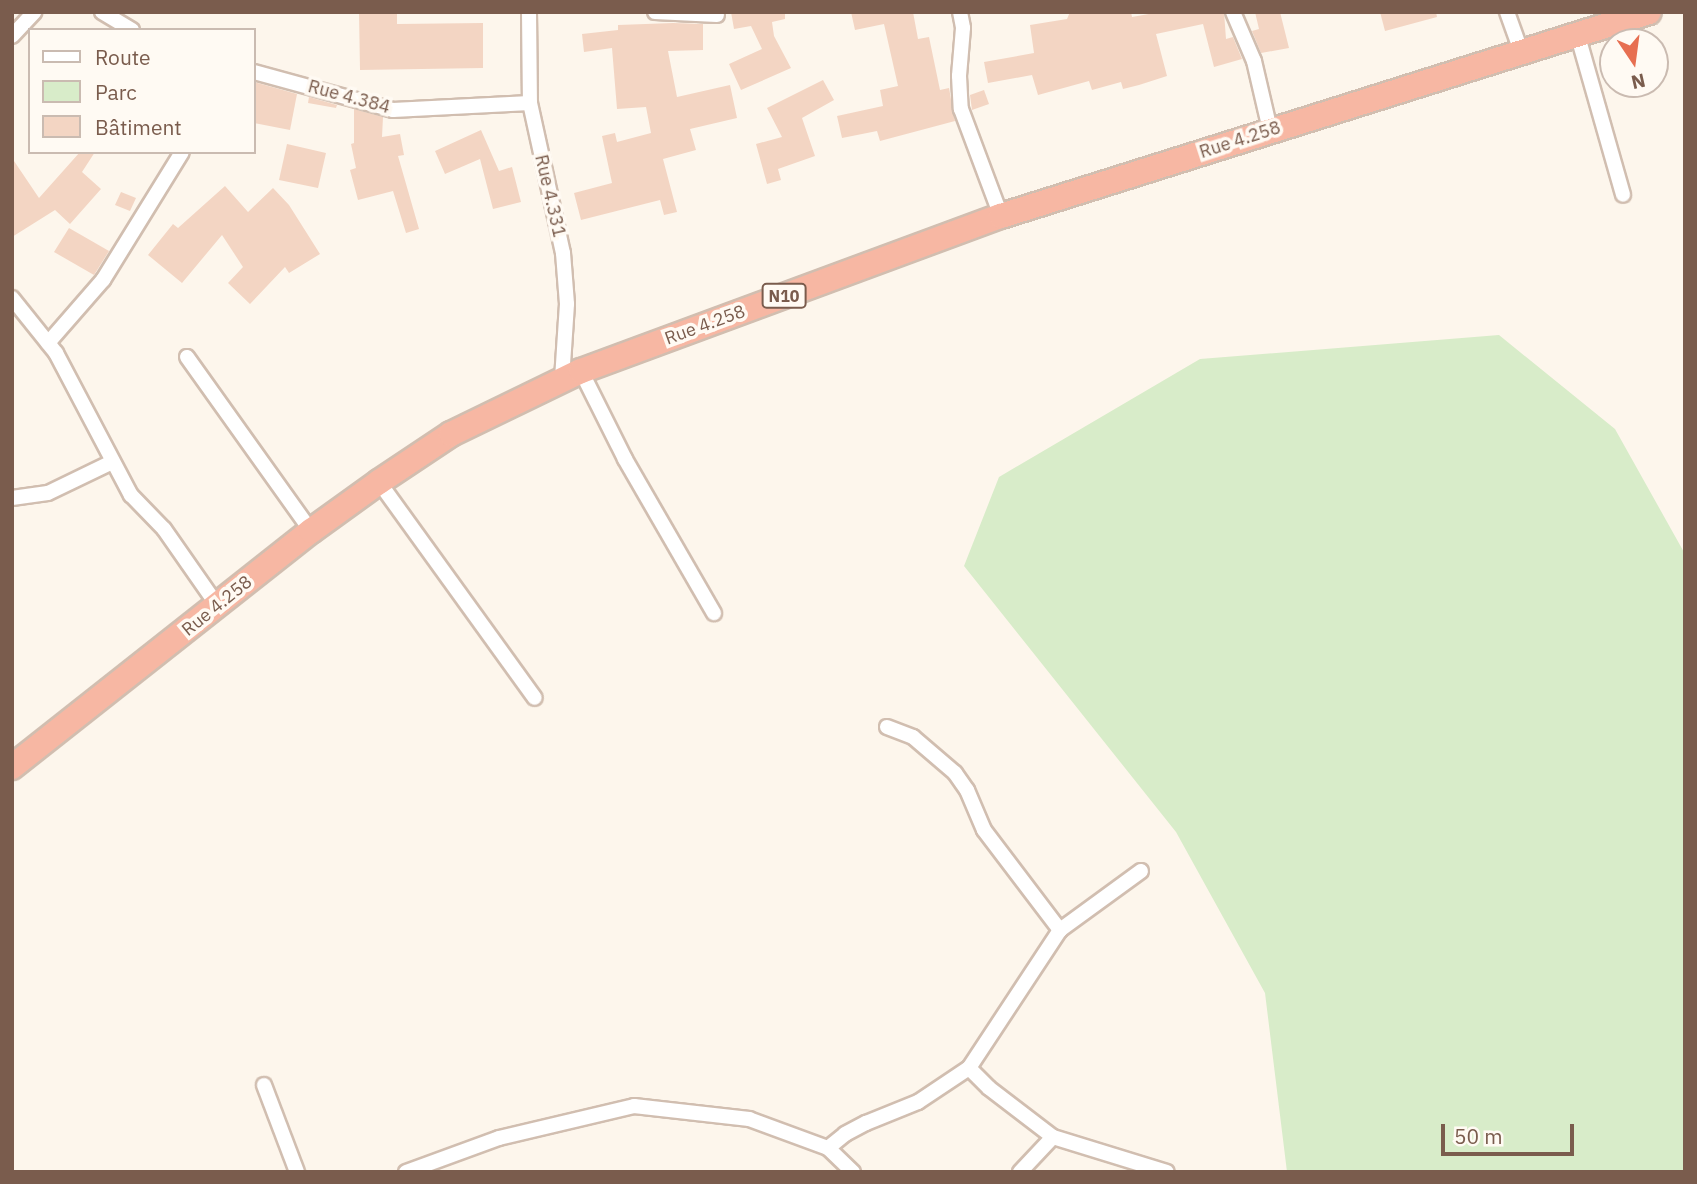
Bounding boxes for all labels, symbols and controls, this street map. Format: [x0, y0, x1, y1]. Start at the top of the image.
legend [28, 28, 256, 154]
north arrow [1599, 28, 1669, 98]
text: Route [95, 43, 151, 71]
text: N [1629, 68, 1648, 95]
street label: Rue 4.384 [306, 76, 392, 118]
text: Parc [95, 78, 137, 106]
text: Bâtiment [95, 113, 182, 141]
street label: Rue 4.258 [1197, 117, 1283, 163]
street label: Rue 4.331 [530, 153, 570, 239]
road number: N10 [761, 284, 807, 308]
street label: Rue 4.258 [662, 300, 748, 350]
street label: Rue 4.258 [178, 571, 256, 641]
scale bar [1445, 1110, 1578, 1154]
text: 50 m [1454, 1122, 1503, 1150]

